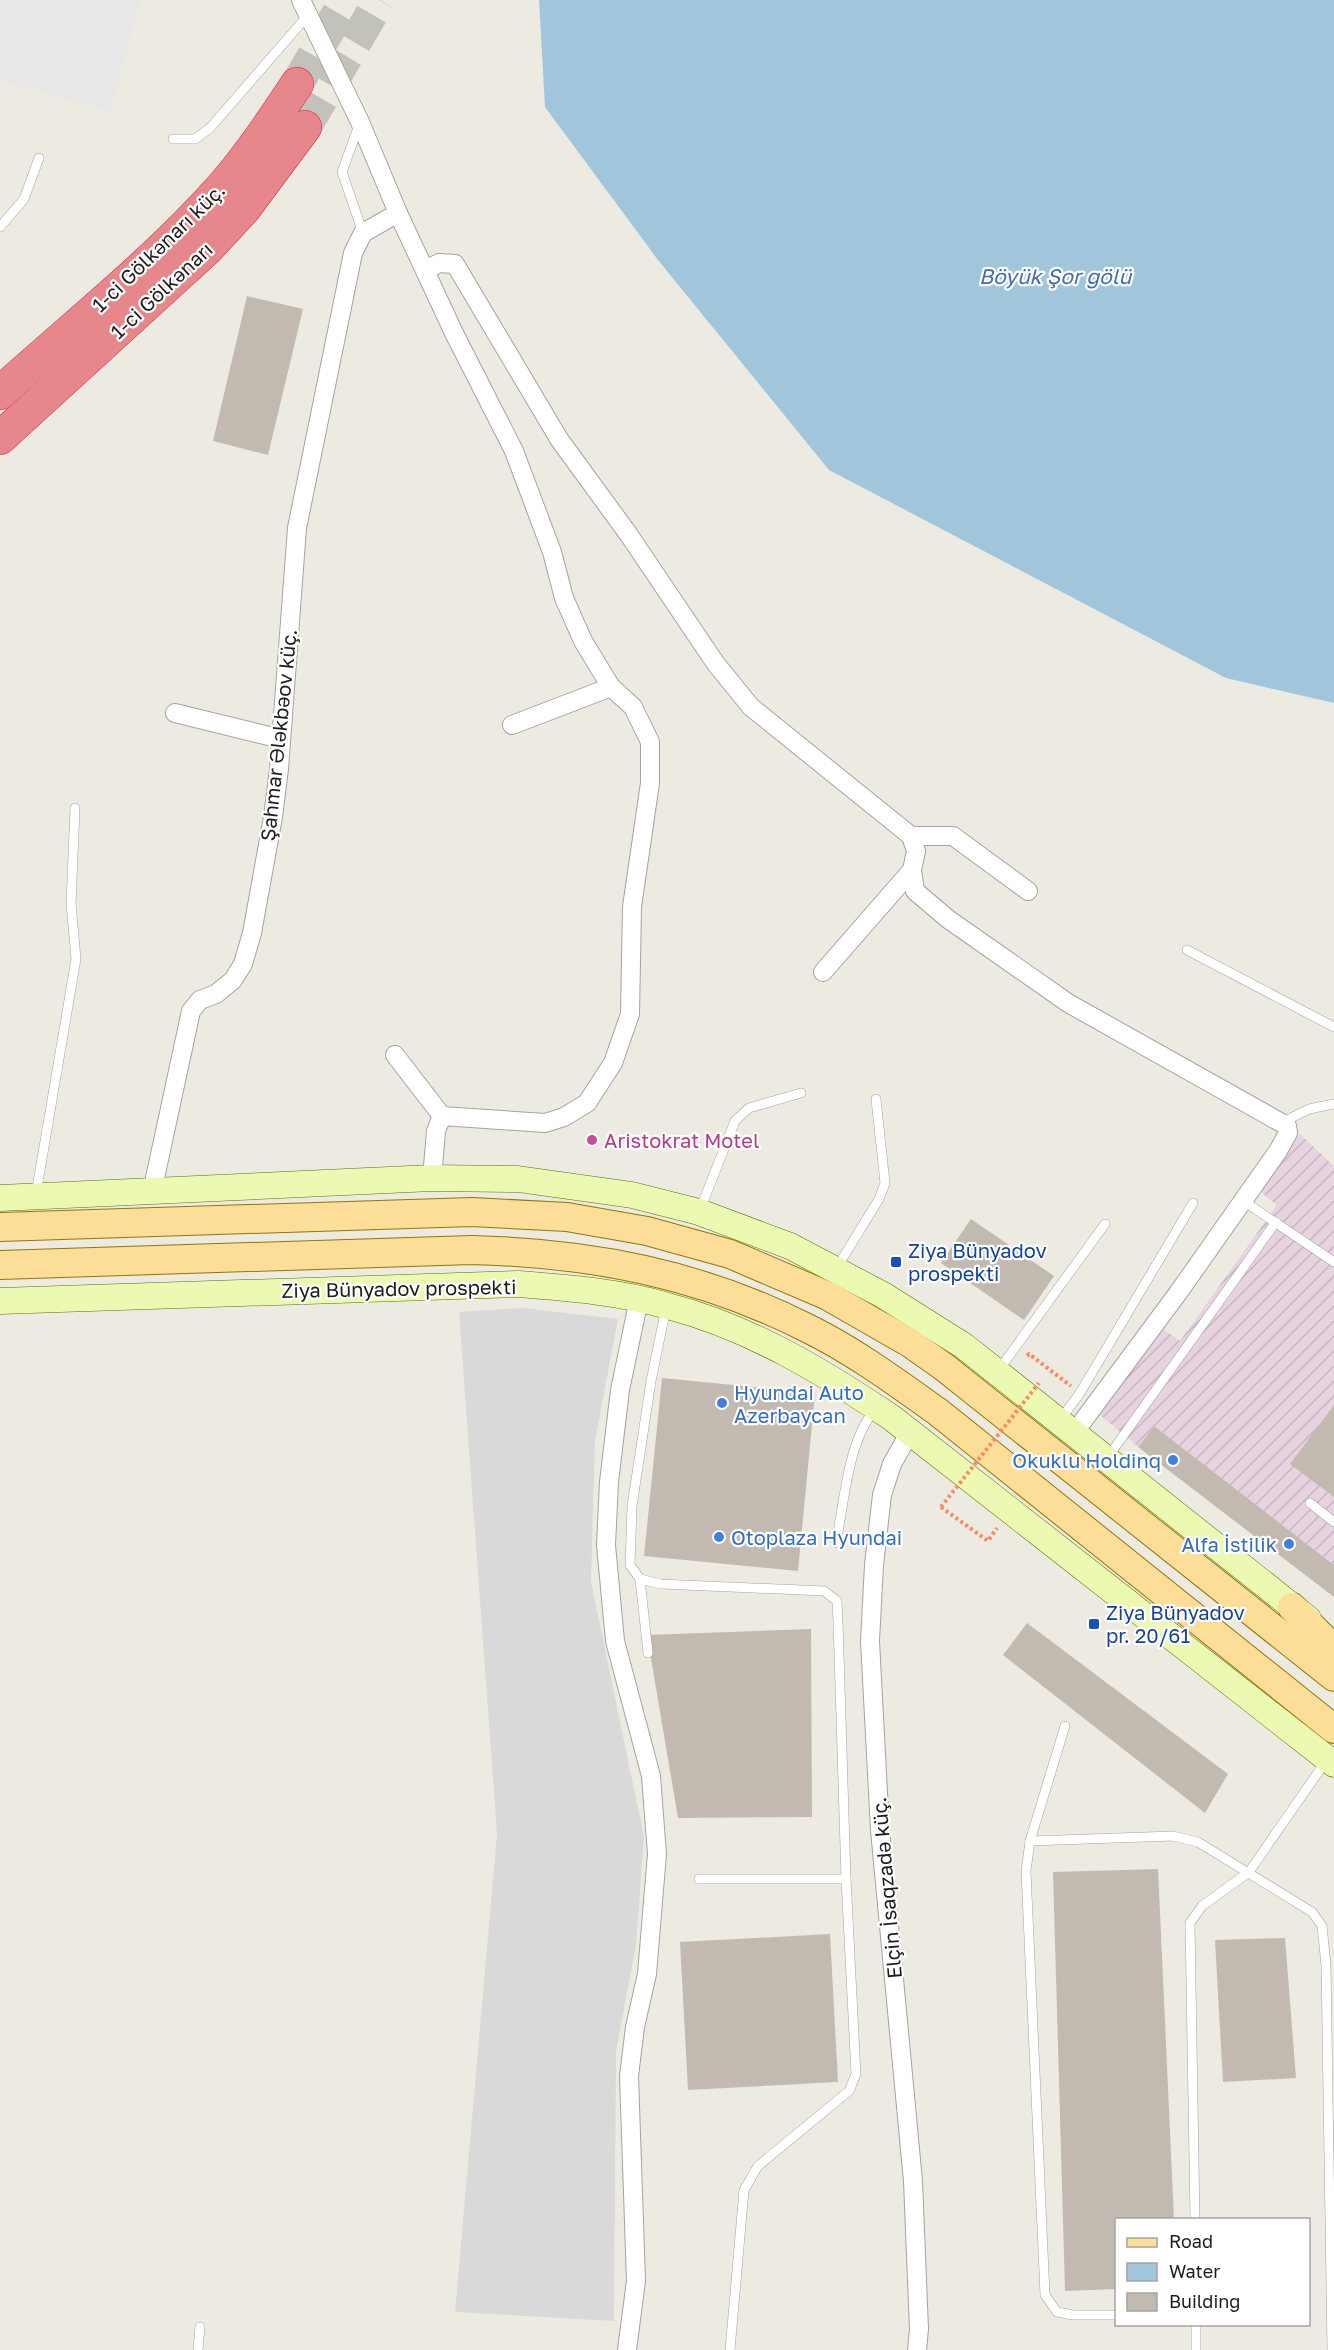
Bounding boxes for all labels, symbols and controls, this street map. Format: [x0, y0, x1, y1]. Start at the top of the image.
street label: 1-ci Gölkənarı küç. [87, 178, 229, 316]
street label: 1-ci Gölkənarı [105, 237, 217, 343]
water label: Böyük Şor gölü [979, 263, 1132, 289]
street label: Şahmar Ələkbəov küç. [255, 628, 301, 842]
place label: Aristokrat Motel [604, 1128, 759, 1152]
marker: Aristokrat Motel [585, 1133, 599, 1147]
place label: Ziya Bünyadov prospekti [908, 1238, 1047, 1285]
marker: Ziya Bünyadov prospekti [889, 1255, 903, 1269]
street label: Ziya Bünyadov prospekti [281, 1274, 517, 1302]
place label: Hyundai Auto Azerbaycan [734, 1380, 864, 1427]
marker: Hyundai Auto Azerbaycan [715, 1396, 729, 1410]
place label: Okuklu Holdinq [1012, 1448, 1161, 1472]
marker: Okuklu Holdinq [1166, 1453, 1180, 1467]
place label: Otoplaza Hyundai [731, 1525, 902, 1549]
marker: Otoplaza Hyundai [712, 1530, 726, 1544]
place label: Alfa İstilik [1182, 1532, 1277, 1556]
marker: Alfa İstilik [1282, 1537, 1296, 1551]
place label: Ziya Bünyadov pr. 20/61 [1106, 1600, 1245, 1647]
marker: Ziya Bünyadov pr. 20/61 [1087, 1617, 1101, 1631]
street label: Elçin İsaqzadə küç. [866, 1796, 906, 1980]
legend [1115, 2218, 1310, 2326]
text: Road [1169, 2230, 1213, 2252]
text: Water [1169, 2260, 1220, 2282]
text: Building [1169, 2290, 1240, 2312]

